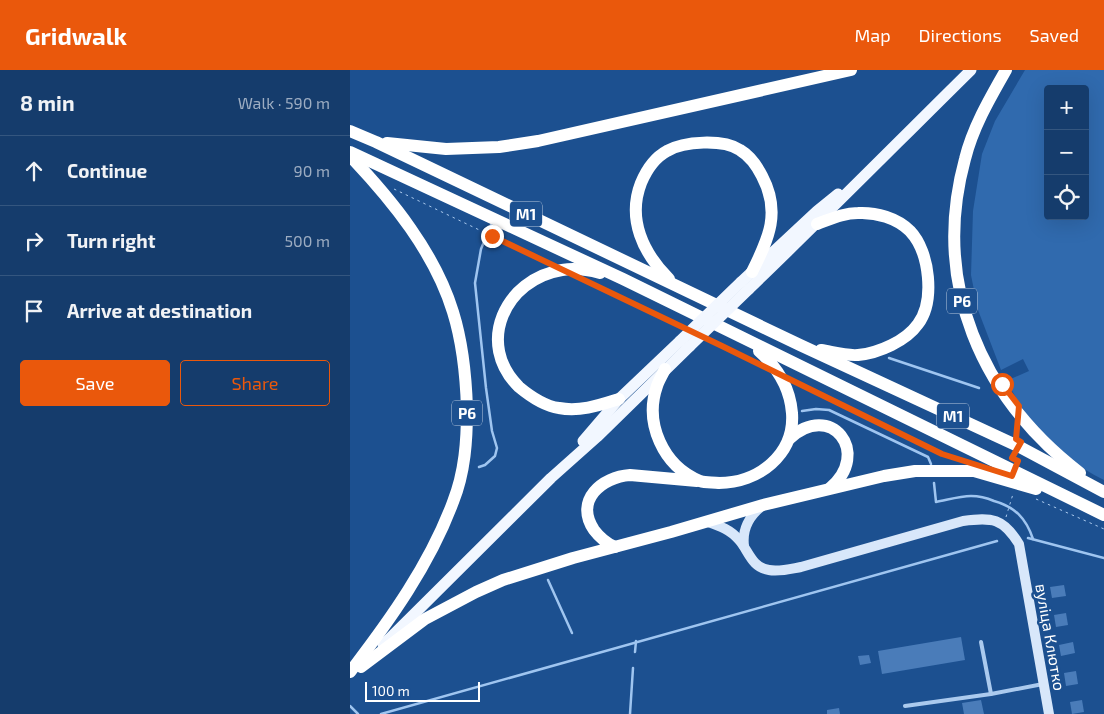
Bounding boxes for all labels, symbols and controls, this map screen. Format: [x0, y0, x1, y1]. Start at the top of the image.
text: Gridwalk [25, 21, 127, 50]
text: Map [854, 24, 891, 46]
text: Directions [919, 24, 1002, 46]
text: Saved [1030, 24, 1079, 46]
map controls [1044, 85, 1089, 220]
button: + [1044, 85, 1089, 130]
text: 8 min [20, 90, 75, 115]
text: Walk · 590 m [238, 93, 330, 112]
button: − [1044, 130, 1089, 175]
icon: ahead [20, 157, 48, 185]
text: Continue [67, 159, 147, 182]
text: 90 m [294, 161, 330, 180]
button: locate [1044, 175, 1089, 220]
road number: М1 [510, 202, 542, 226]
route end [481, 225, 504, 248]
icon: right [20, 227, 48, 255]
text: Turn right [67, 229, 155, 252]
text: 500 m [285, 231, 330, 250]
road number: Р6 [947, 288, 977, 314]
icon: arrive [20, 297, 48, 325]
text: Arrive at destination [67, 299, 252, 322]
button: Save [20, 360, 170, 406]
button: Share [180, 360, 330, 406]
route start [991, 373, 1014, 396]
road number: Р6 [452, 400, 482, 426]
road number: М1 [937, 404, 969, 428]
street label: вуліца Клютко [1031, 582, 1070, 692]
scale bar [365, 679, 480, 702]
text: 100 m [372, 682, 410, 699]

